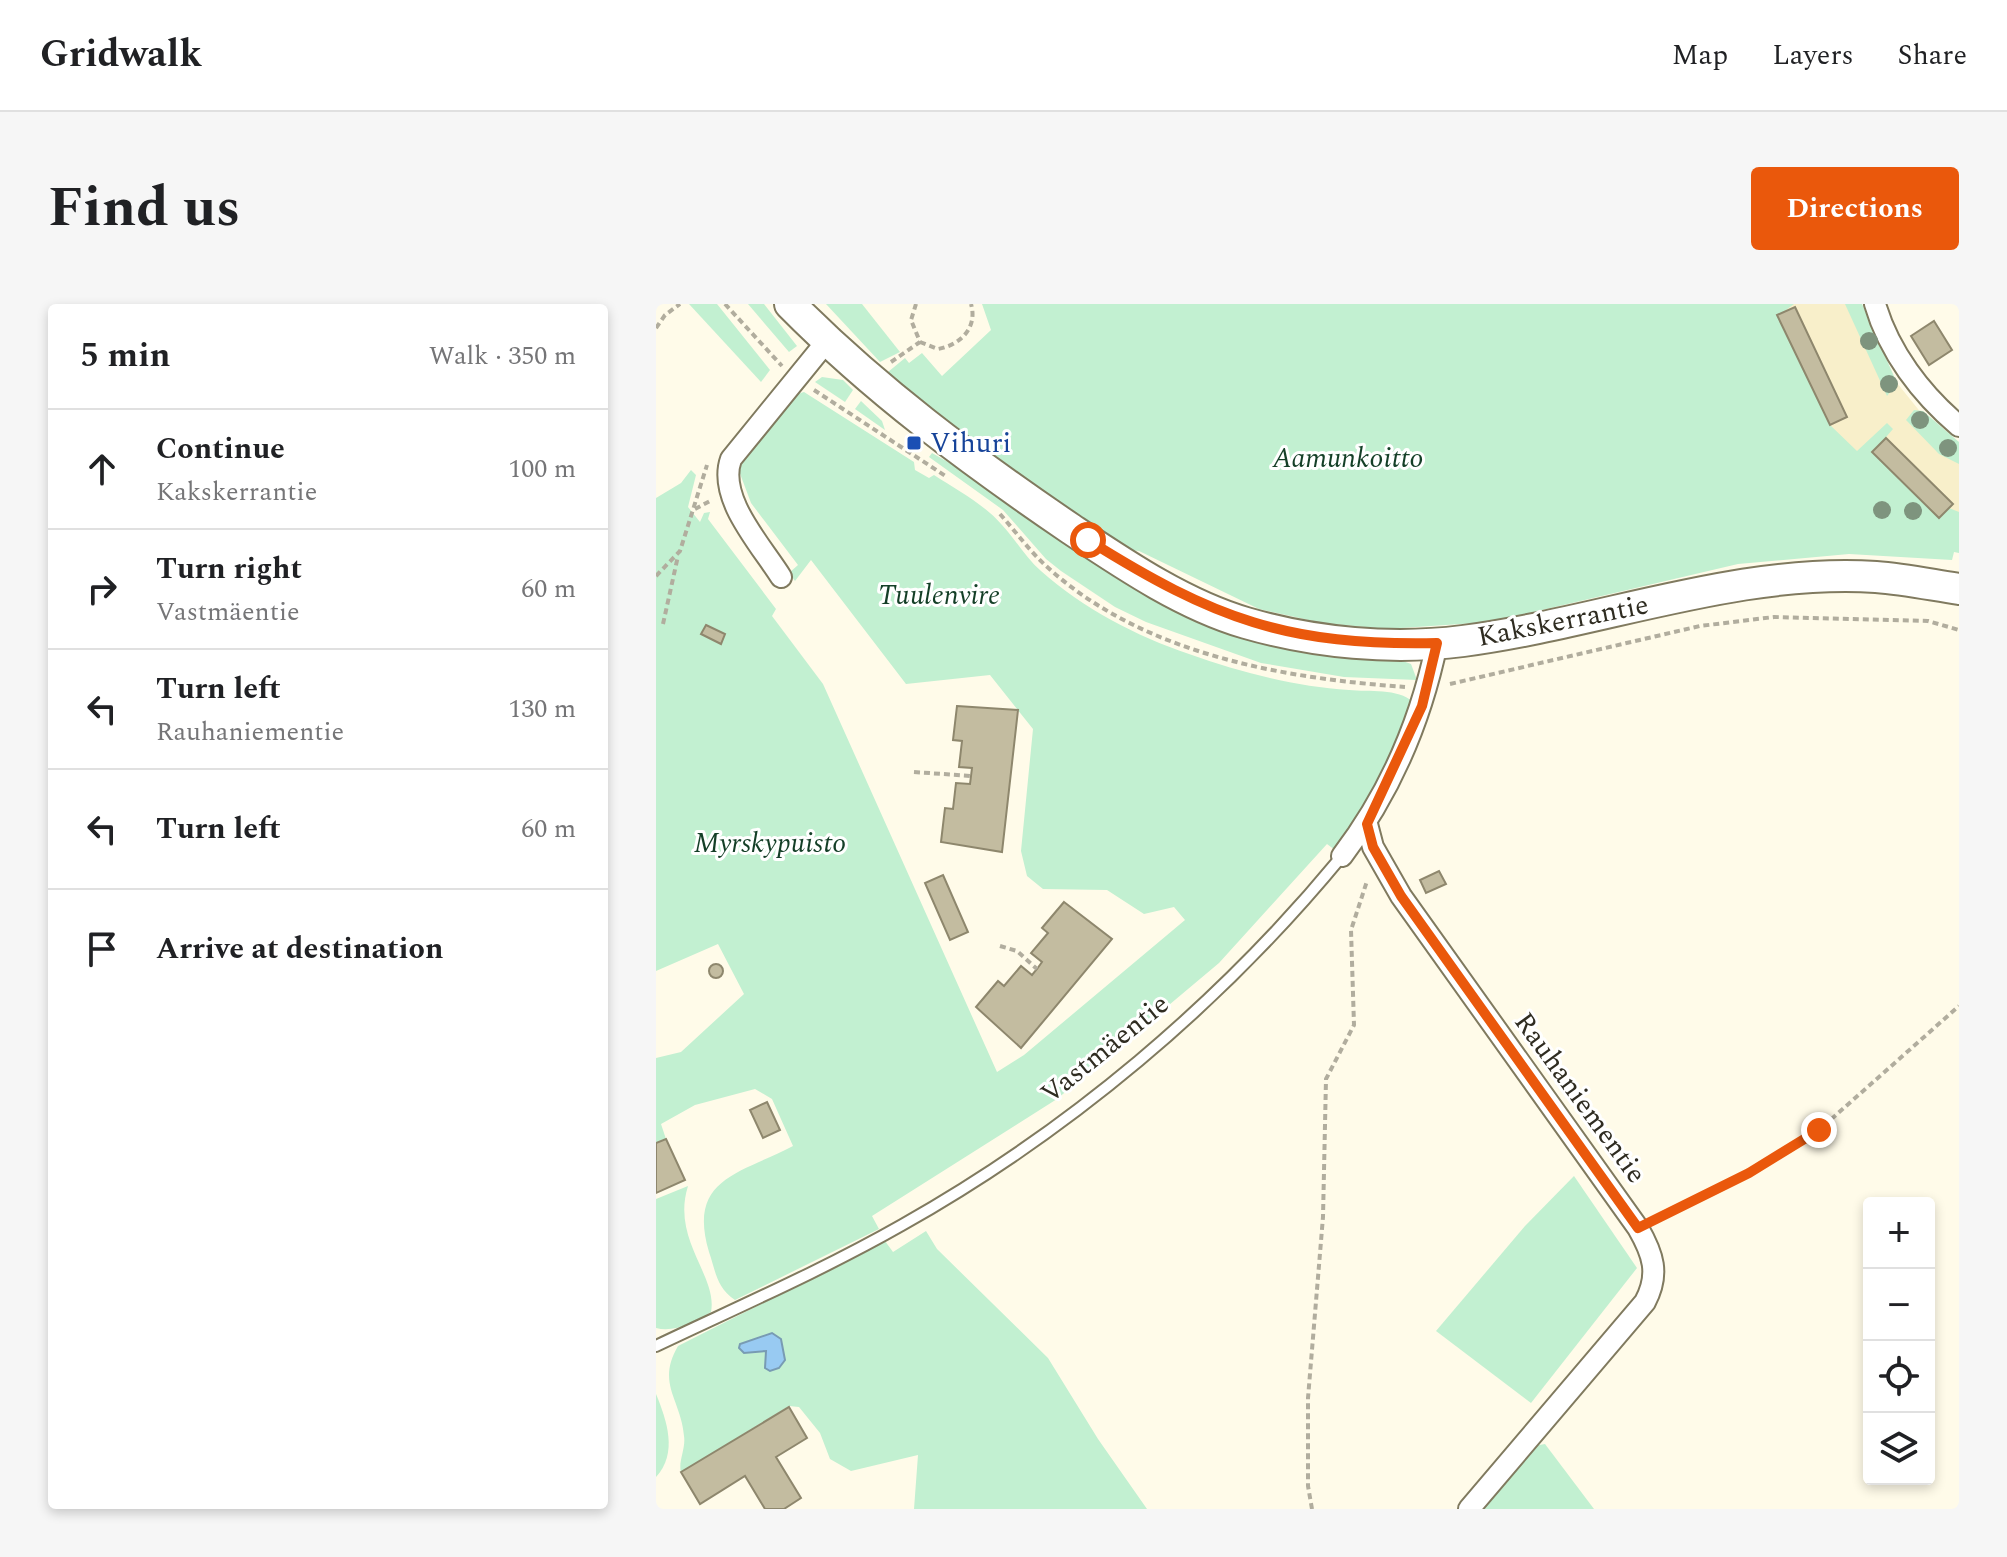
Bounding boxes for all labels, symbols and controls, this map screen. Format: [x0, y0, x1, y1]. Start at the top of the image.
text: Gridwalk [40, 26, 202, 84]
text: Map [1672, 34, 1728, 77]
text: Layers [1772, 34, 1854, 77]
text: Share [1898, 34, 1967, 77]
text: Find us [48, 166, 241, 251]
button: Directions [1751, 167, 1959, 250]
text: 5 min [80, 330, 170, 382]
text: Walk · 350 m [429, 336, 576, 376]
place label: Vihuri [930, 422, 1011, 465]
text: Continue [156, 426, 285, 472]
marker: Vihuri [905, 434, 923, 452]
park label: Aamunkoitto [1272, 437, 1423, 480]
icon: ahead [80, 447, 124, 491]
text: 100 m [508, 449, 576, 489]
text: Kakskerrantie [156, 472, 317, 512]
route start [1070, 522, 1106, 558]
text: Turn right [156, 546, 302, 592]
icon: right [80, 567, 124, 611]
text: 60 m [521, 569, 576, 609]
park label: Tuulenvire [878, 574, 1000, 617]
street label: Kakskerrantie [1474, 583, 1652, 659]
text: Vastmäentie [156, 592, 300, 632]
text: Turn left [156, 666, 281, 712]
icon: left [80, 687, 124, 731]
text: 130 m [508, 689, 576, 729]
text: Rauhaniementie [156, 712, 344, 752]
text: Turn left [156, 806, 281, 852]
icon: left [80, 807, 124, 851]
text: 60 m [521, 809, 576, 849]
park label: Myrskypuisto [694, 822, 846, 865]
text: Arrive at destination [156, 926, 443, 972]
icon: arrive [80, 927, 124, 971]
street label: Vastmäentie [1031, 984, 1179, 1114]
street label: Rauhaniementie [1503, 1003, 1657, 1193]
route end [1801, 1112, 1837, 1148]
map controls [1863, 1197, 1935, 1485]
button: + [1863, 1197, 1935, 1269]
button: − [1863, 1269, 1935, 1341]
button: locate [1863, 1341, 1935, 1413]
button: layers [1863, 1413, 1935, 1485]

